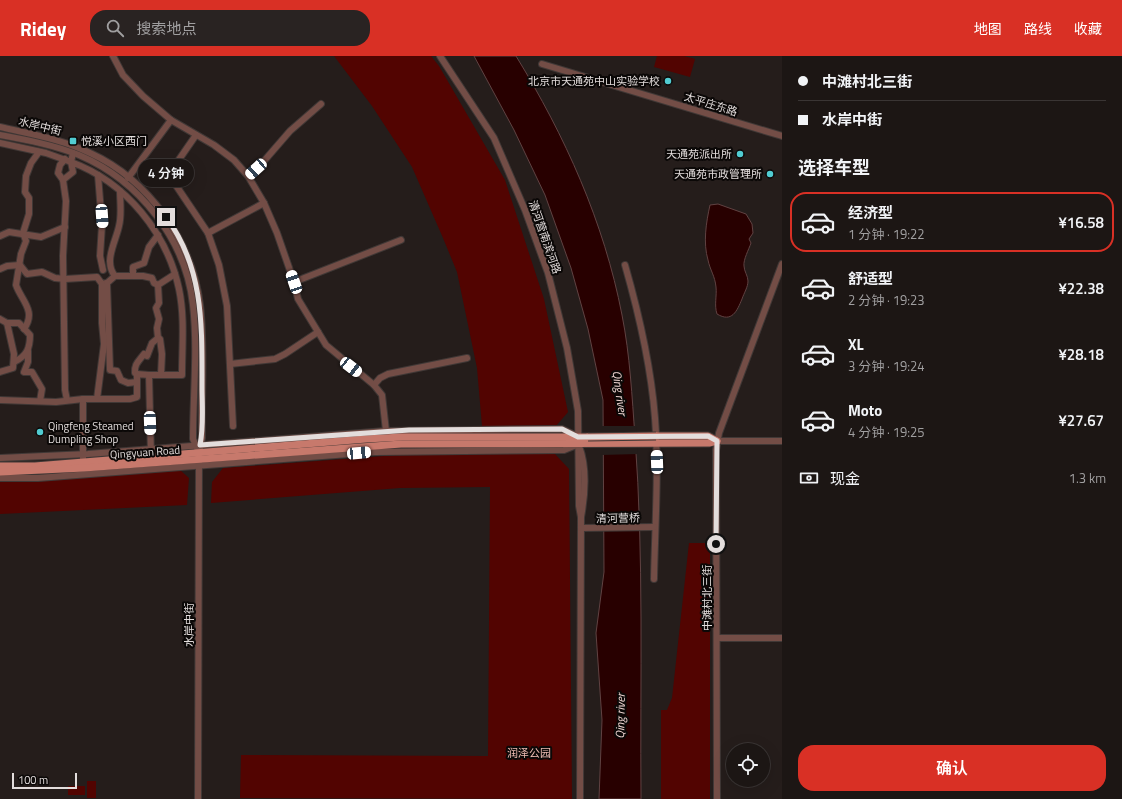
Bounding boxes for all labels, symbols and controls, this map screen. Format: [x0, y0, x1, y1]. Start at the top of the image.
search box [90, 10, 370, 46]
text: Ridey [20, 14, 66, 43]
icon: search [104, 17, 126, 39]
text: 搜索地点 [136, 17, 196, 40]
text: 地图 [974, 18, 1002, 39]
text: 路线 [1024, 18, 1052, 39]
text: 收藏 [1074, 18, 1102, 39]
text: 中滩村北三街 [822, 70, 912, 93]
place label: 北京市天通苑中山实验学校 [528, 73, 660, 89]
marker: 北京市天通苑中山实验学校 [663, 76, 673, 86]
street label: 太平庄东路 [682, 88, 740, 120]
text: 水岸中街 [822, 108, 882, 131]
street label: 水岸中街 [17, 113, 63, 139]
place label: 悦溪小区西门 [81, 133, 147, 149]
marker: 悦溪小区西门 [68, 136, 78, 146]
place label: 天通苑派出所 [666, 146, 732, 162]
marker: 天通苑派出所 [735, 149, 745, 159]
text: 选择车型 [798, 154, 870, 181]
car [243, 157, 269, 181]
callout: 4 分钟 [138, 159, 194, 187]
text: 4 分钟 [148, 163, 184, 183]
place label: 天通苑市政管理所 [674, 166, 762, 182]
marker: 天通苑市政管理所 [765, 169, 775, 179]
street label: 清河营南滨河路 [525, 198, 565, 276]
text: 经济型 [848, 201, 893, 224]
car [95, 204, 109, 228]
icon: car [800, 204, 836, 240]
route end [157, 208, 175, 226]
text: ¥16.58 [1058, 211, 1104, 234]
text: 1 分钟 · 19:22 [848, 224, 925, 244]
text: 舒适型 [848, 267, 893, 290]
car [284, 269, 304, 295]
icon: car [800, 270, 836, 306]
text: ¥22.38 [1058, 277, 1104, 300]
text: 2 分钟 · 19:23 [848, 290, 925, 310]
text: XL [848, 333, 864, 356]
icon: car [800, 336, 836, 372]
text: ¥28.18 [1058, 343, 1104, 366]
car [338, 355, 364, 379]
text: 3 分钟 · 19:24 [848, 356, 925, 376]
water label: Qing river [607, 369, 633, 419]
text: Moto [848, 399, 882, 422]
icon: car [800, 402, 836, 438]
text: ¥27.67 [1058, 409, 1104, 432]
car [144, 411, 156, 435]
place label: Qingfeng Steamed Dumpling Shop [48, 418, 134, 447]
text: 4 分钟 · 19:25 [848, 422, 925, 442]
marker: Qingfeng Steamed Dumpling Shop [35, 427, 45, 437]
street label: Qingyuan Road [110, 442, 181, 462]
car [347, 446, 371, 460]
car [651, 450, 663, 474]
icon: cash [798, 467, 820, 489]
text: 现金 [830, 467, 860, 490]
text: 1.3 km [1069, 468, 1106, 488]
street label: 清河营桥 [596, 510, 640, 526]
route start [707, 535, 725, 553]
street label: 中滩村北三街 [699, 565, 715, 631]
street label: 水岸中街 [181, 603, 197, 647]
water label: Qing river [610, 691, 630, 739]
map controls [726, 743, 770, 787]
button: locate [726, 743, 770, 787]
park label: 润泽公园 [507, 745, 551, 761]
button: 确认 [798, 745, 1106, 791]
scale bar [12, 771, 77, 790]
text: 100 m [18, 772, 48, 788]

